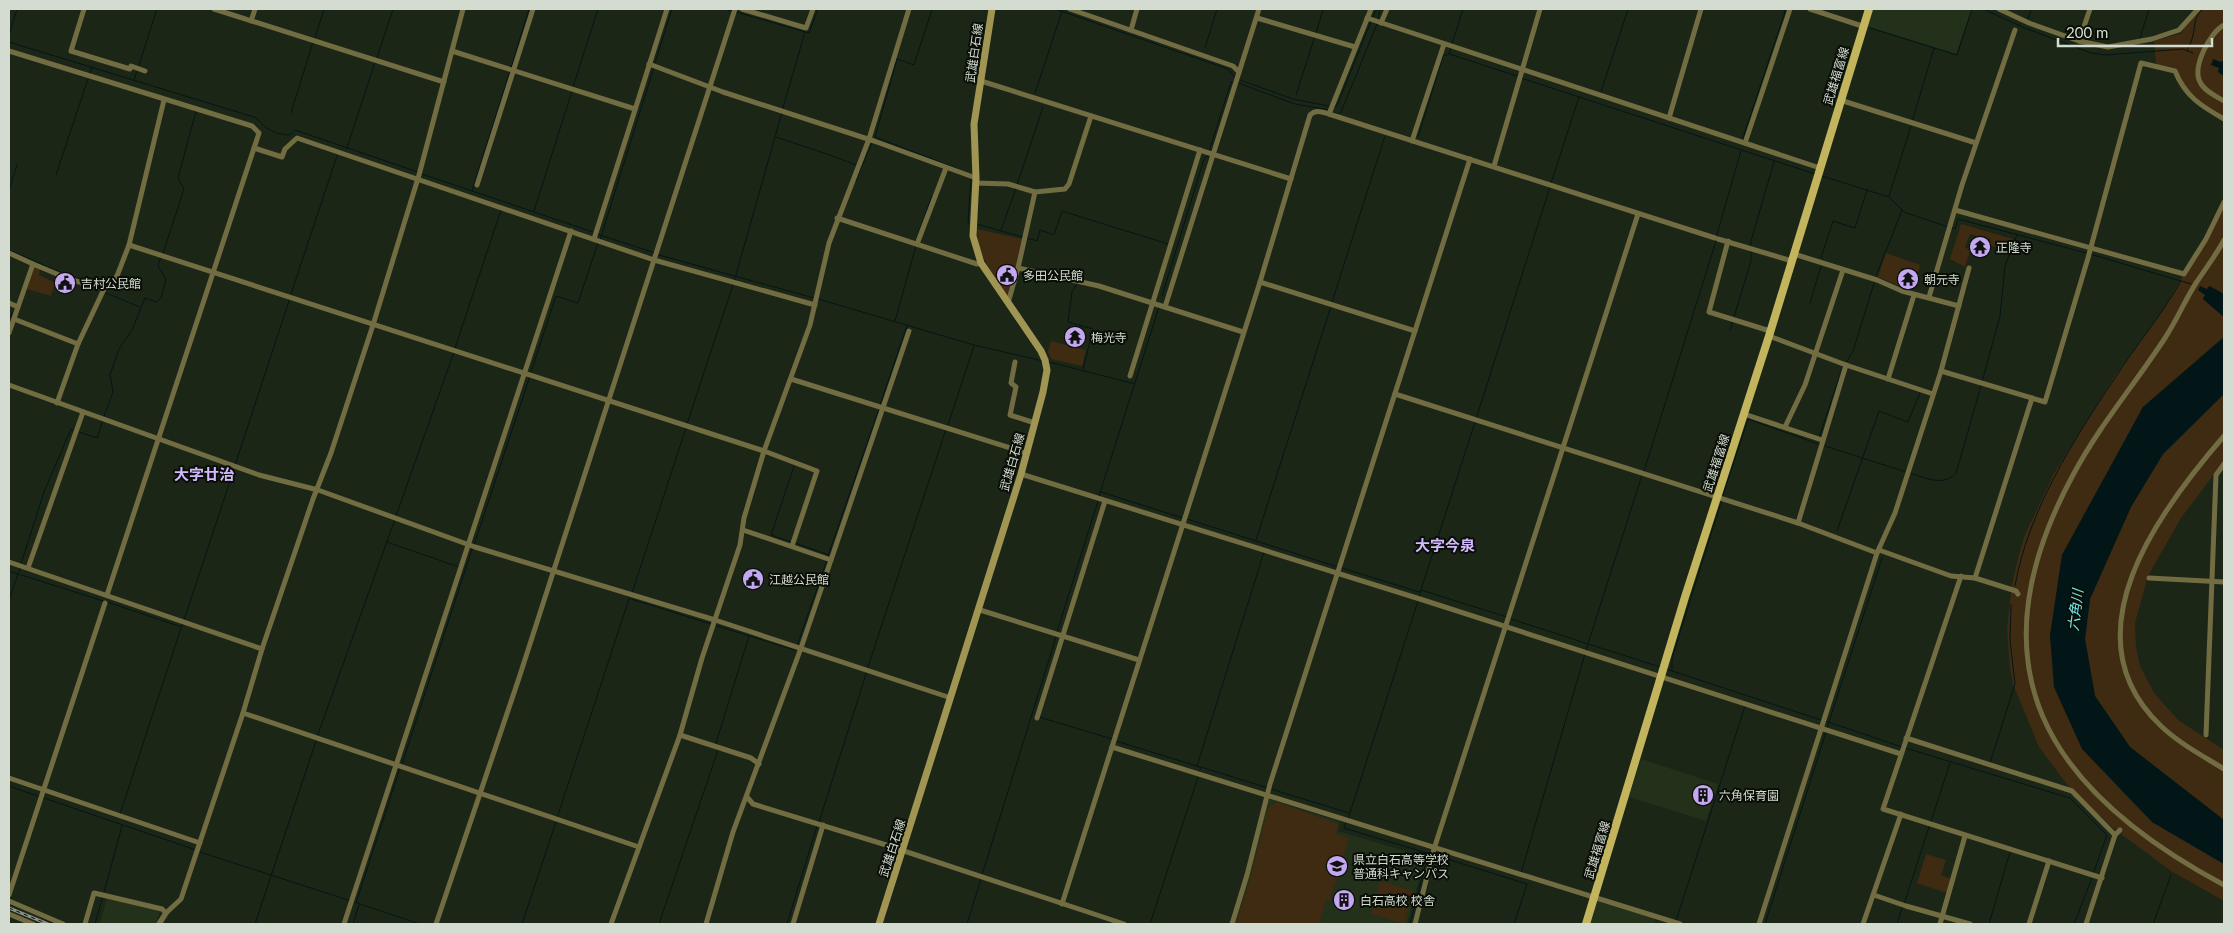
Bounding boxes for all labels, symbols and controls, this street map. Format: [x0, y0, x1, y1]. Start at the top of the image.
scale bar [2058, 15, 2212, 47]
street label: 武雄白石線 [962, 22, 986, 84]
text: 200 m [2066, 23, 2108, 41]
street label: 武雄福富線 [1820, 45, 1852, 107]
temple icon: 正隆寺 [1968, 235, 1992, 259]
place label: 正隆寺 [1996, 240, 2032, 255]
public building icon: 多田公民館 [995, 263, 1019, 287]
temple icon: 朝元寺 [1896, 267, 1920, 291]
place label: 多田公民館 [1023, 268, 1083, 283]
public building icon: 吉村公民館 [53, 271, 77, 295]
place label: 朝元寺 [1924, 272, 1960, 287]
place label: 吉村公民館 [81, 276, 141, 291]
temple icon: 梅光寺 [1063, 325, 1087, 349]
place label: 梅光寺 [1091, 330, 1127, 345]
street label: 武雄白石線 [997, 431, 1027, 493]
street label: 武雄福富線 [1700, 432, 1732, 494]
district label: 大字廿治 [174, 465, 235, 483]
district label: 大字今泉 [1415, 536, 1475, 554]
public building icon: 江越公民館 [741, 567, 765, 591]
place label: 江越公民館 [769, 572, 829, 587]
water label: 六角川 [2064, 586, 2086, 632]
building icon: 六角保育園 [1691, 783, 1715, 807]
place label: 六角保育園 [1719, 788, 1779, 803]
street label: 武雄白石線 [876, 817, 908, 879]
street label: 武雄福富線 [1581, 819, 1613, 881]
place label: 県立白石高等学校 普通科キャンパス [1353, 852, 1449, 881]
school or university icon: 県立白石高等学校 普通科キャンパス [1325, 854, 1349, 878]
building icon: 白石高校 校舎 [1332, 888, 1356, 912]
place label: 白石高校 校舎 [1360, 893, 1435, 908]

